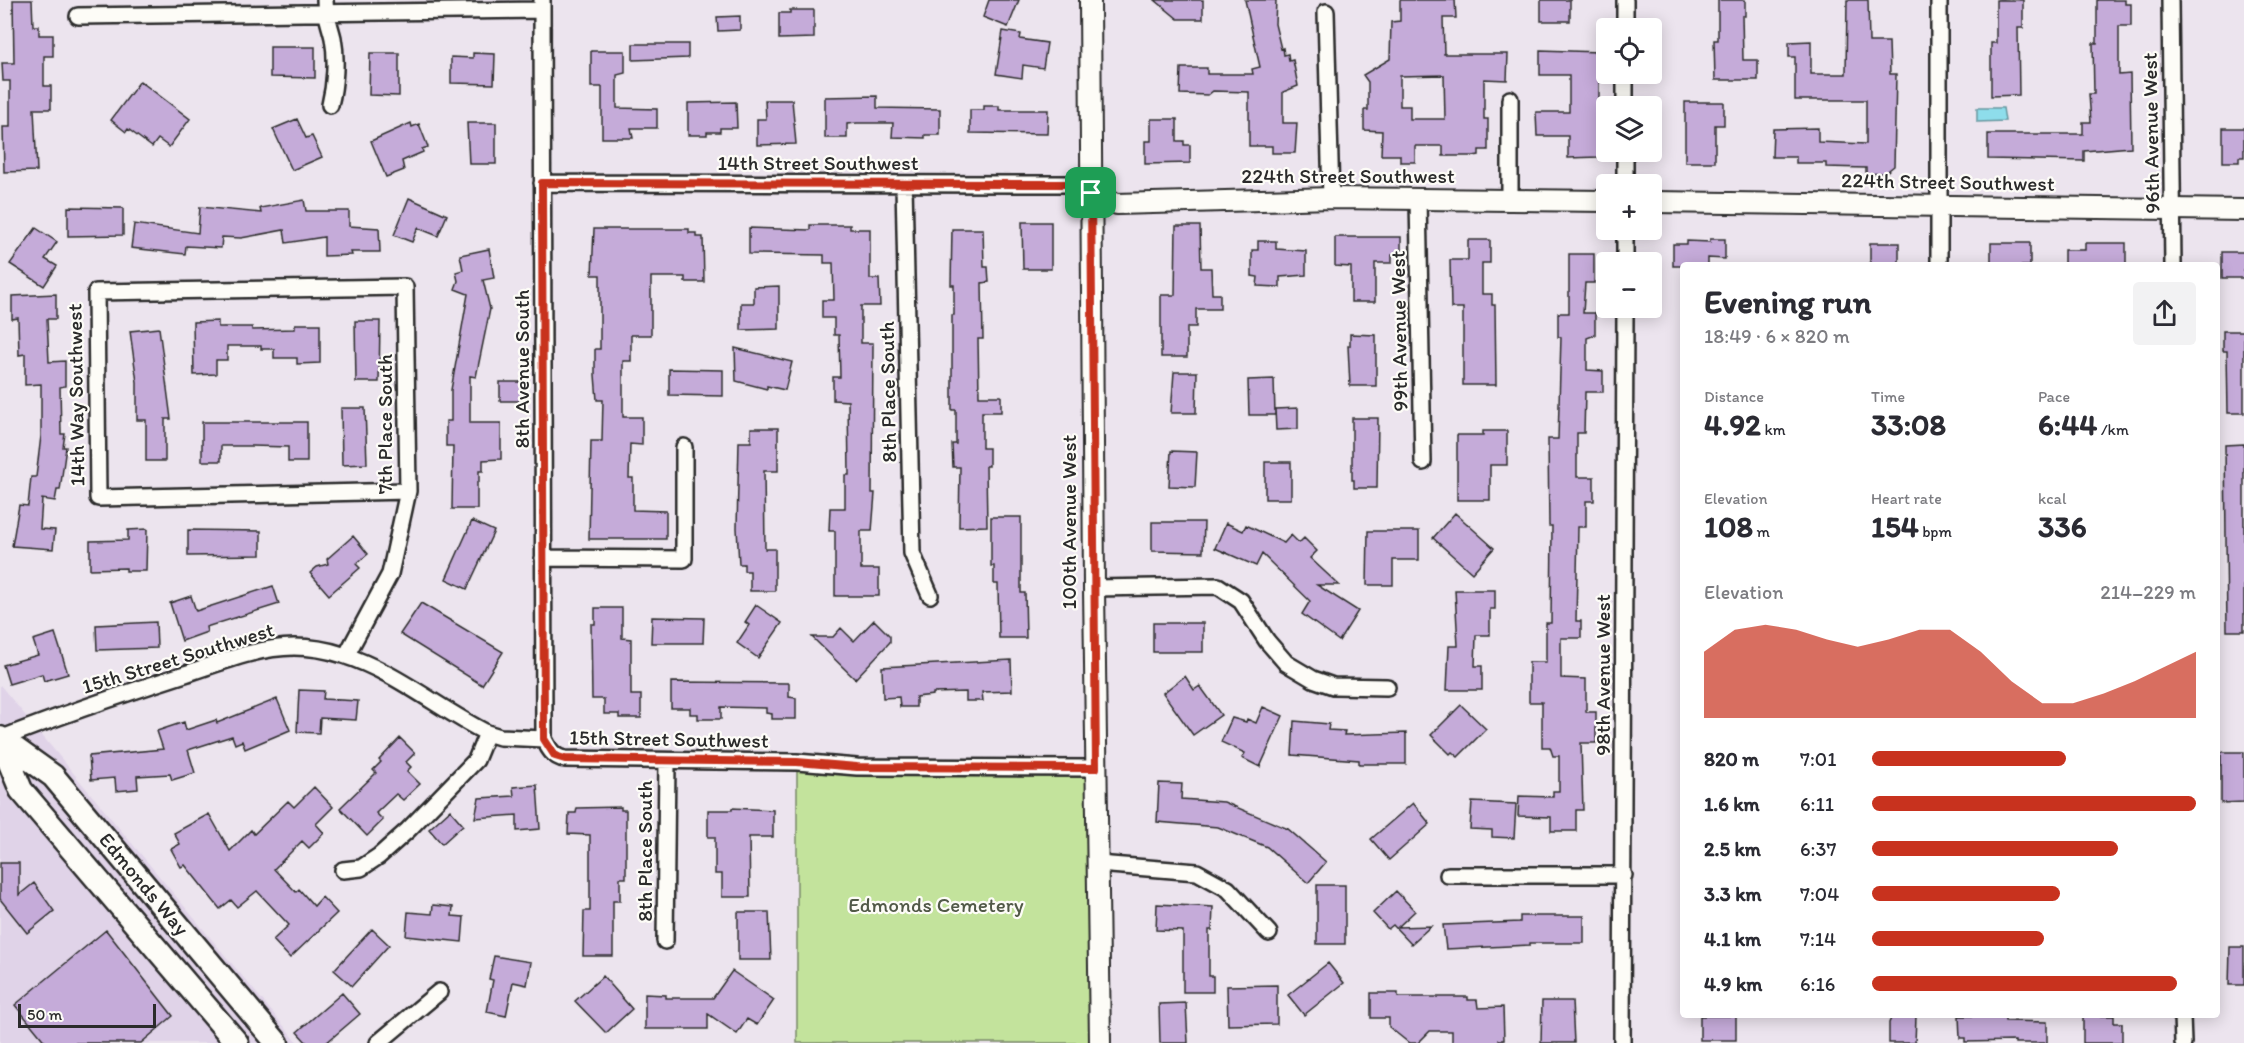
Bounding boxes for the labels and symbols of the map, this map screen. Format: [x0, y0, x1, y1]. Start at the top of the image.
street label: 96th Avenue West [2137, 52, 2164, 214]
street label: 14th Street Southwest [717, 150, 919, 175]
street label: 224th Street Southwest [1241, 163, 1455, 188]
pin [1065, 167, 1116, 218]
street label: 224th Street Southwest [1841, 167, 2055, 196]
street label: 99th Avenue West [1385, 250, 1412, 412]
street label: 8th Avenue South [509, 289, 534, 448]
street label: 14th Way Southwest [61, 303, 90, 487]
street label: 8th Place South [874, 321, 901, 463]
street label: 7th Place South [372, 354, 397, 494]
street label: 100th Avenue West [1056, 434, 1081, 609]
street label: 98th Avenue West [1590, 594, 1615, 756]
street label: 15th Street Southwest [79, 616, 277, 699]
street label: 15th Street Southwest [569, 724, 769, 753]
street label: 8th Place South [632, 780, 657, 922]
street label: Edmonds Way [94, 827, 195, 940]
park label: Edmonds Cemetery [848, 892, 1024, 917]
scale bar [18, 1001, 156, 1028]

